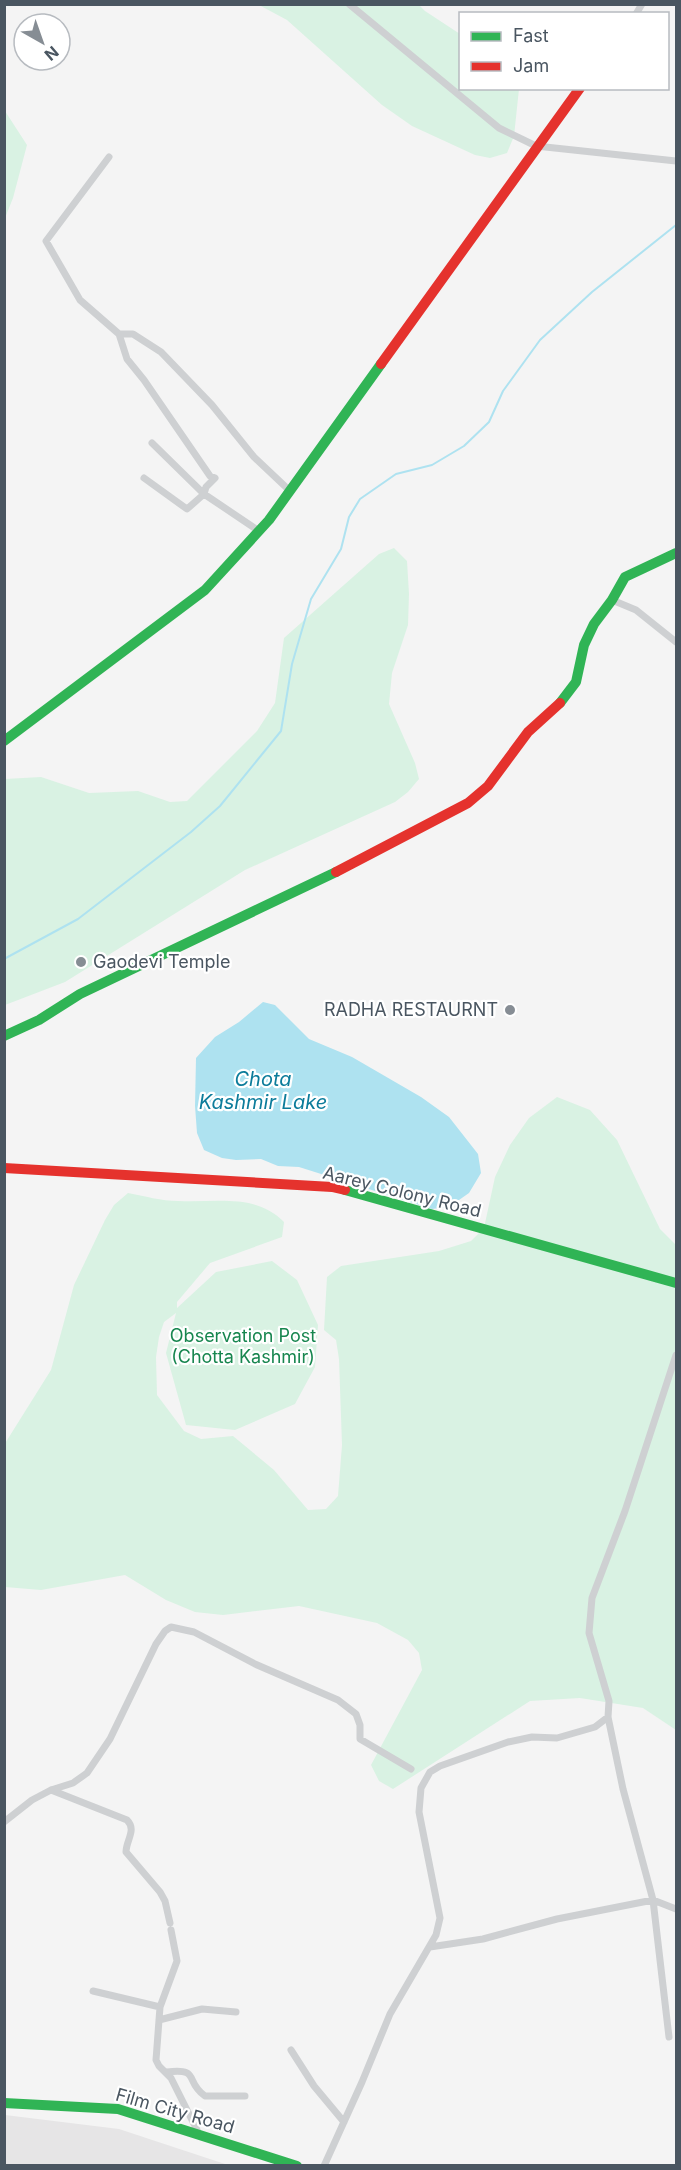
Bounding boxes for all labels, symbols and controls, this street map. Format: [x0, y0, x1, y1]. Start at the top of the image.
north arrow [12, 12, 72, 72]
legend [459, 12, 669, 90]
text: Fast [513, 25, 549, 46]
text: N [41, 42, 63, 65]
text: Jam [513, 55, 549, 76]
place label: Gaodevi Temple [93, 951, 230, 972]
marker: Gaodevi Temple [74, 955, 88, 969]
place label: RADHA RESTAURNT [324, 999, 498, 1020]
marker: RADHA RESTAURNT [503, 1003, 517, 1017]
water label: Chota Kashmir Lake [199, 1067, 327, 1114]
street label: Aarey Colony Road [321, 1162, 483, 1221]
park label: Observation Post (Chotta Kashmir) [170, 1325, 316, 1367]
street label: Film City Road [113, 2084, 237, 2137]

